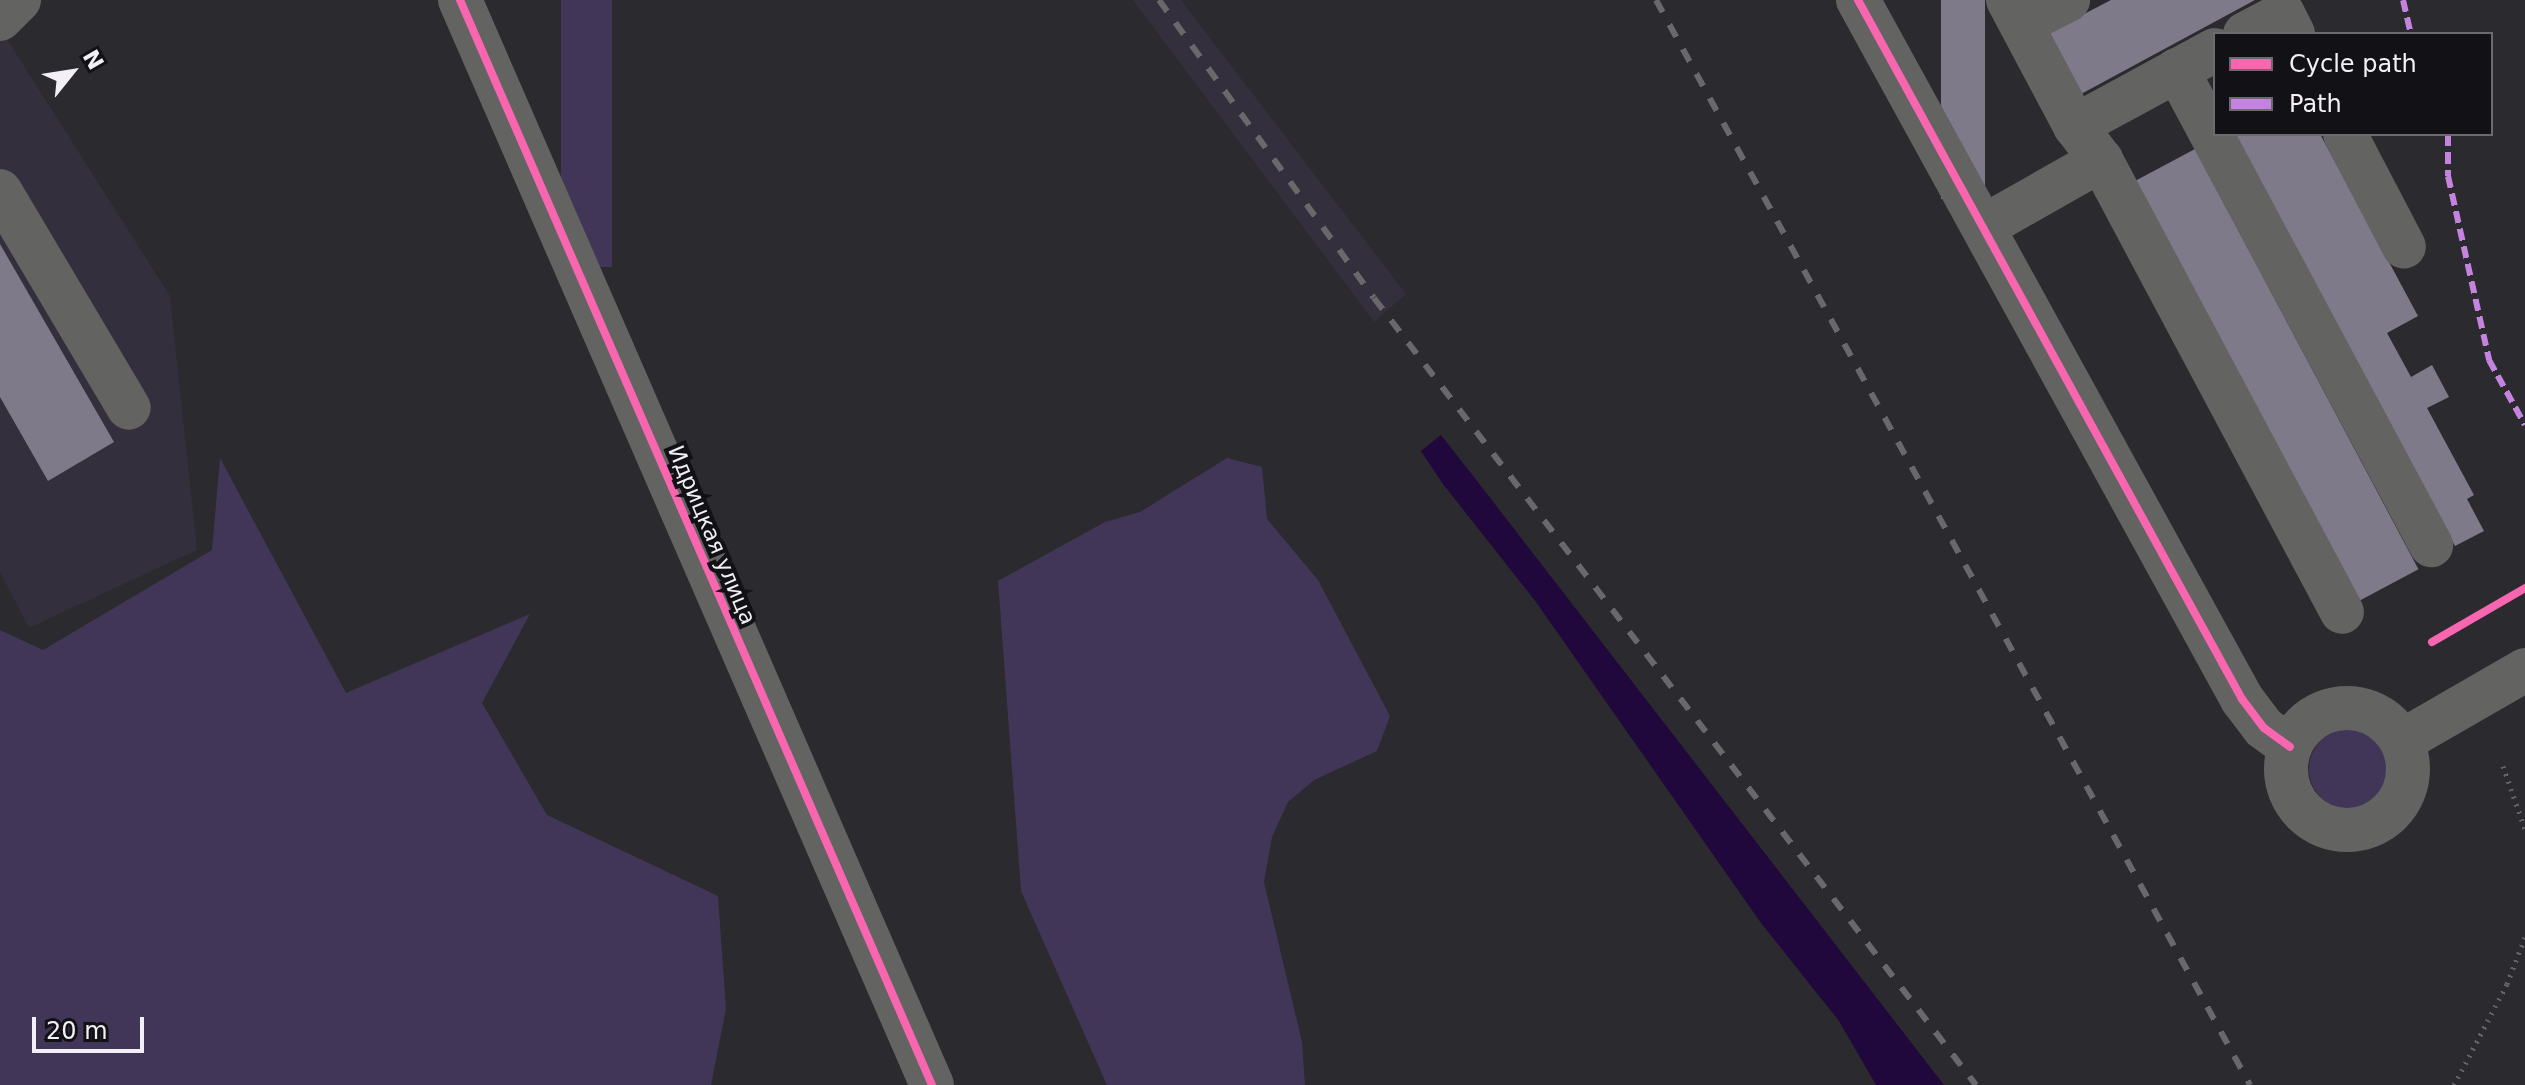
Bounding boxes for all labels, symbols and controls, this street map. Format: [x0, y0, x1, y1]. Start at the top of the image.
north arrow [32, 32, 112, 112]
legend [2213, 32, 2493, 136]
text: N [78, 46, 109, 74]
text: Cycle path [2289, 50, 2417, 78]
text: Path [2289, 90, 2342, 118]
street label: Идрицкая улица [662, 442, 762, 628]
scale bar [36, 1001, 148, 1051]
text: 20 m [46, 1017, 108, 1045]

